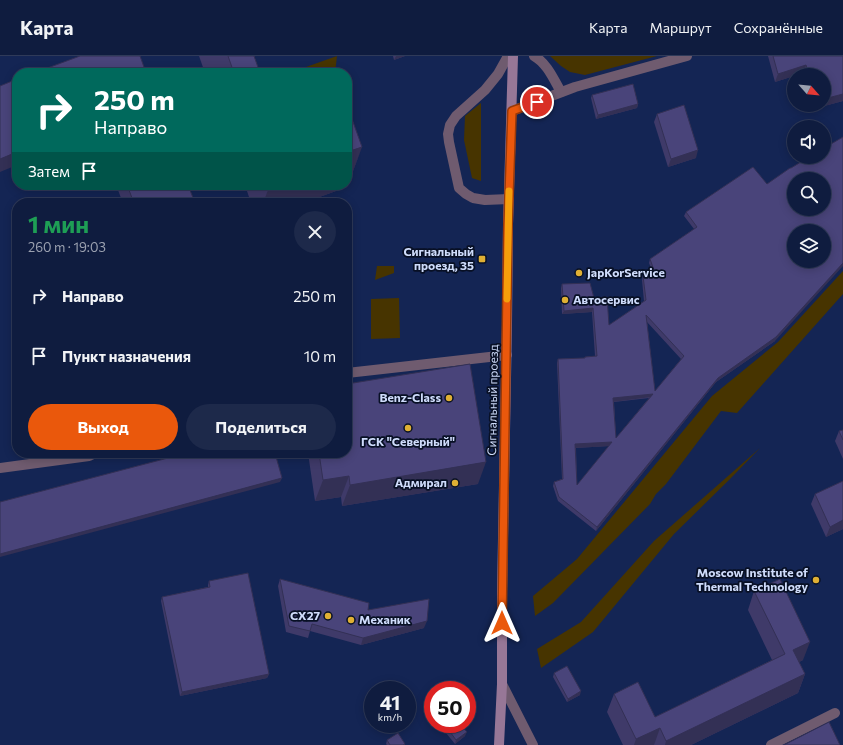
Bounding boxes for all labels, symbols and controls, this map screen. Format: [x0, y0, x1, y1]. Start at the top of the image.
text: Карта [20, 16, 73, 39]
text: Карта [589, 19, 627, 36]
text: Маршрут [649, 19, 712, 36]
text: Сохранённые [734, 19, 823, 36]
north arrow [787, 68, 831, 112]
map controls [787, 68, 831, 268]
text: 250 m [94, 82, 175, 116]
icon: right [28, 84, 80, 136]
pin [520, 85, 554, 119]
icon: arrive [526, 91, 548, 113]
text: Направо [94, 116, 167, 138]
button: sound [787, 120, 831, 164]
icon: arrive [78, 160, 100, 182]
text: Затем [28, 162, 70, 180]
button: search [787, 172, 831, 216]
text: 1 мин [28, 209, 89, 238]
button: close [294, 211, 336, 253]
button: layers [787, 224, 831, 268]
text: 260 m · 19:03 [28, 239, 106, 255]
place label: Сигнальный проезд, 35 [403, 244, 474, 272]
marker: Сигнальный проезд, 35 [477, 254, 487, 264]
place label: JapKorService [587, 265, 665, 280]
marker: JapKorService [574, 268, 584, 278]
icon: right [28, 285, 50, 307]
text: Направо [62, 287, 124, 305]
text: 250 m [293, 287, 336, 305]
place label: Автосервис [573, 292, 640, 306]
marker: Автосервис [560, 295, 570, 305]
street label: Сигнальный проезд [484, 344, 500, 456]
icon: arrive [28, 345, 50, 367]
text: Пункт назначения [62, 347, 191, 365]
text: 10 m [304, 347, 336, 365]
place label: Benz-Class [380, 390, 441, 404]
marker: Benz-Class [444, 393, 454, 403]
button: Выход [28, 404, 178, 450]
button: Поделиться [186, 404, 336, 450]
marker: ГСК "Северный" [403, 423, 413, 433]
place label: ГСК "Северный" [361, 434, 455, 448]
place label: Адмирал [395, 475, 447, 489]
marker: Адмирал [450, 478, 460, 488]
place label: Moscow Institute of Thermal Technology [696, 565, 808, 593]
marker: Moscow Institute of Thermal Technology [811, 575, 821, 585]
position arrow [481, 602, 523, 644]
place label: CX27 [290, 608, 320, 622]
marker: CX27 [323, 611, 333, 621]
place label: Механик [359, 612, 411, 626]
marker: Механик [346, 615, 356, 625]
speed limit sign: 50 [424, 681, 476, 733]
text: 41 [380, 690, 400, 714]
text: km/h [378, 711, 402, 723]

